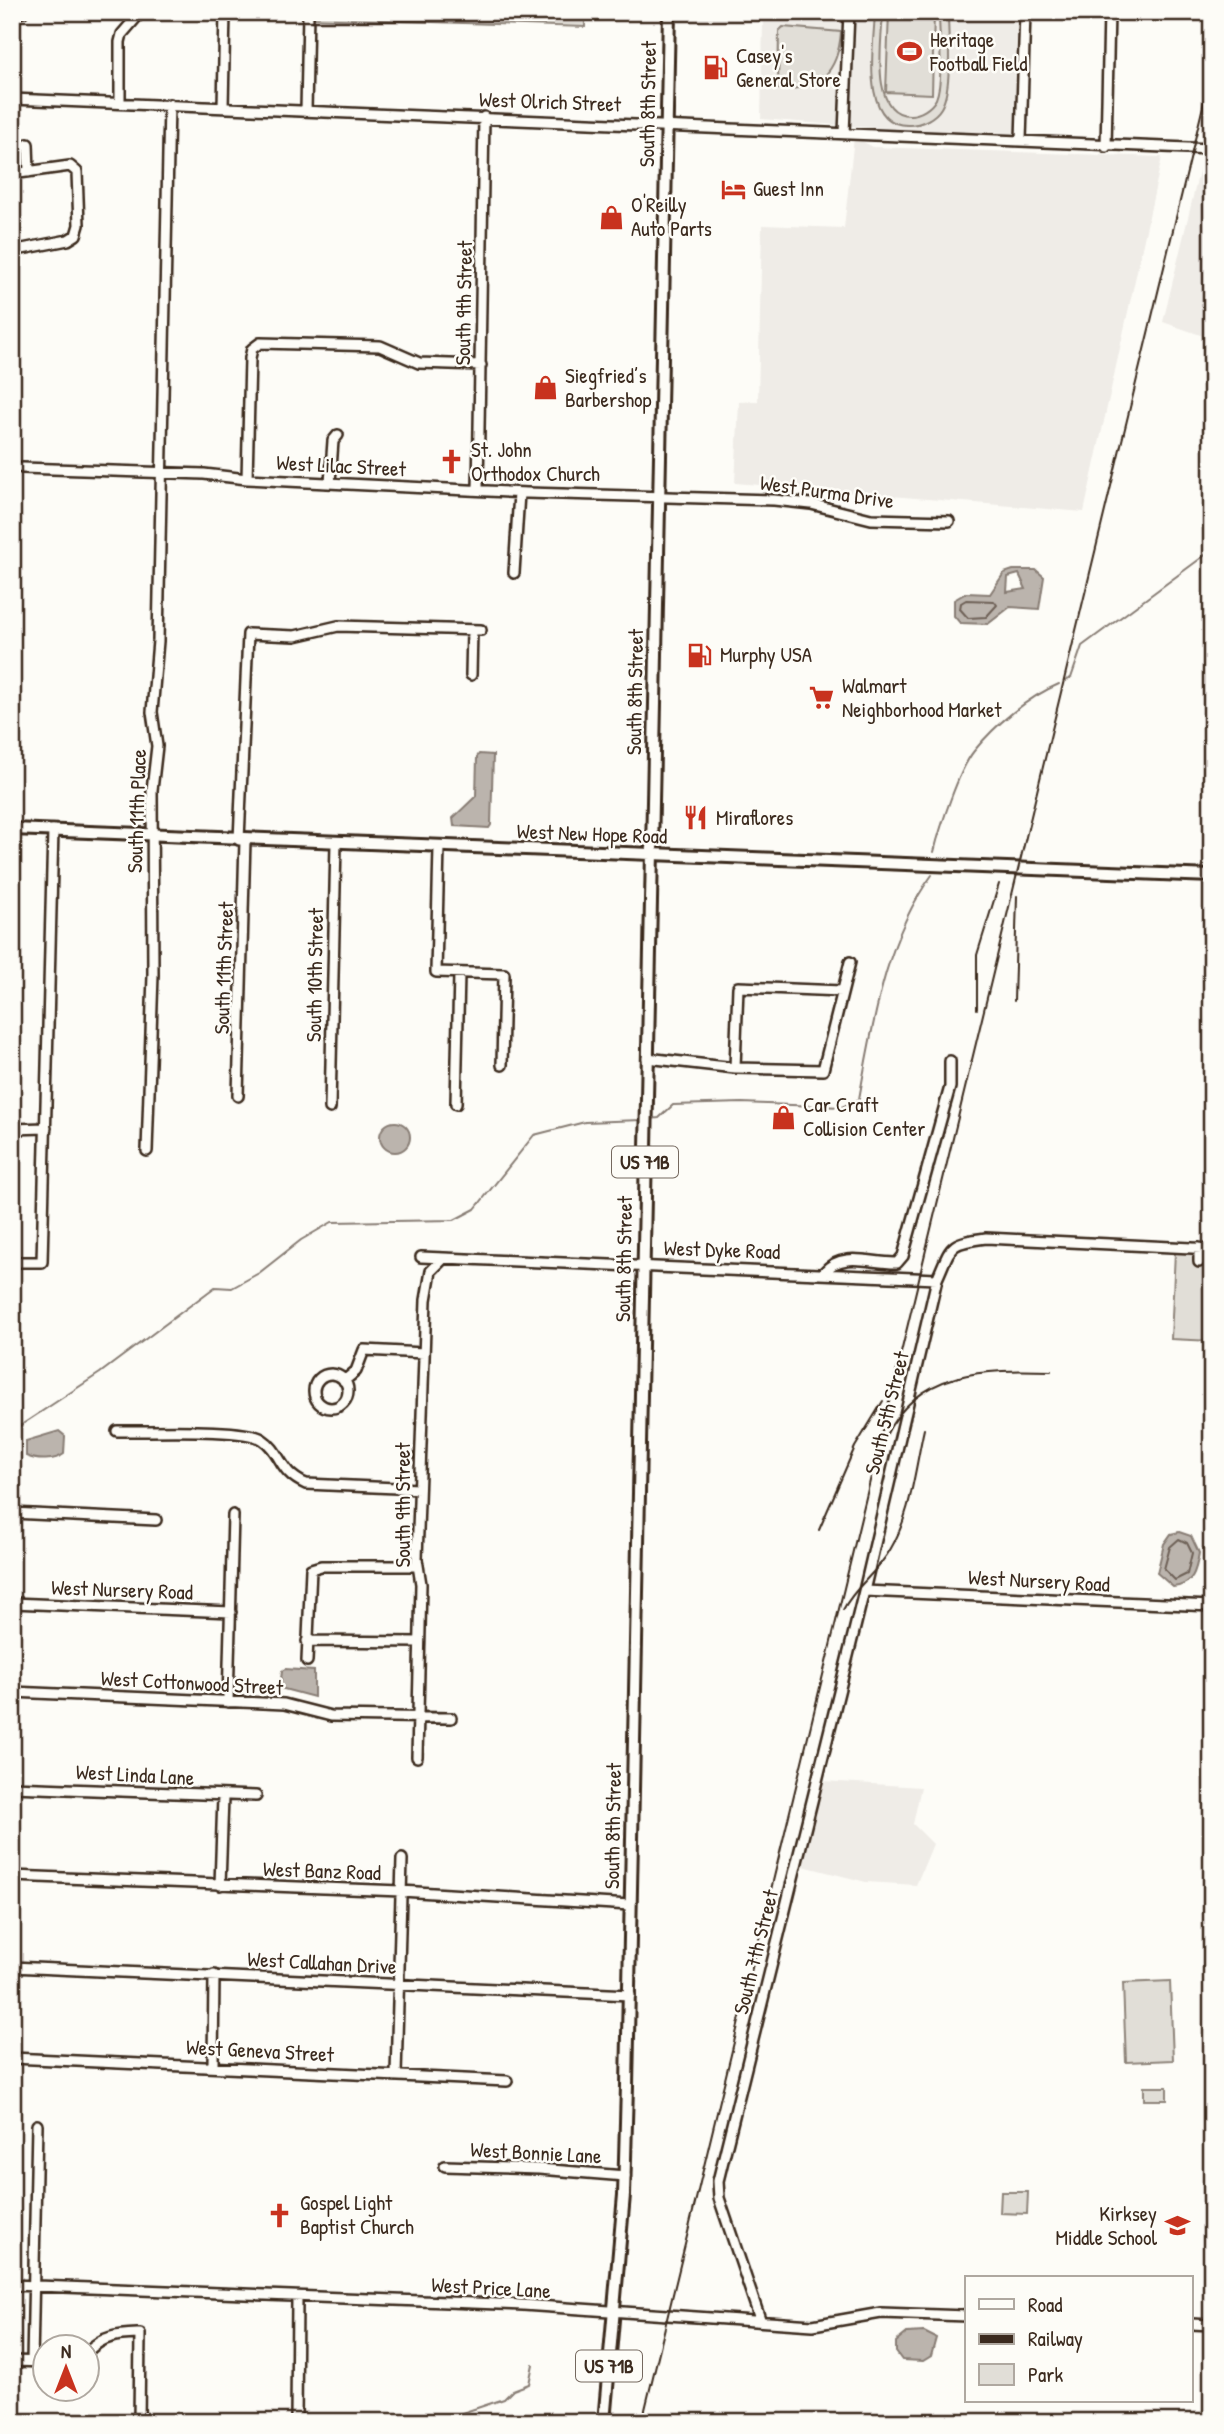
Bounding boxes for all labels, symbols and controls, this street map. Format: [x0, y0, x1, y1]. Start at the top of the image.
place label: Heritage Football Field [929, 25, 1028, 78]
sports icon: Heritage Football Field [896, 38, 924, 66]
street label: South 8th Street [632, 40, 663, 167]
place label: Casey's General Store [736, 41, 841, 94]
fuel station icon: Casey's General Store [702, 54, 730, 82]
street label: West Olrich Street [478, 85, 622, 118]
place label: Guest Inn [753, 174, 824, 203]
hotel icon: Guest Inn [719, 175, 747, 203]
place label: O'Reilly Auto Parts [631, 190, 712, 243]
shop icon: O'Reilly Auto Parts [597, 203, 625, 231]
street label: South 9th Street [448, 240, 479, 366]
place label: Siegfried’s Barbershop [565, 361, 651, 414]
shop icon: Siegfried’s Barbershop [531, 374, 559, 402]
place label: St. John Orthodox Church [471, 435, 600, 488]
street label: West Lilac Street [276, 448, 407, 483]
church icon: St. John Orthodox Church [437, 448, 465, 476]
street label: West Purma Drive [758, 468, 896, 515]
street label: South 8th Street [619, 628, 650, 755]
place label: Murphy USA [720, 640, 812, 669]
fuel station icon: Murphy USA [686, 641, 714, 669]
place label: Walmart Neighborhood Market [842, 671, 1002, 724]
supermarket icon: Walmart Neighborhood Market [808, 684, 836, 712]
street label: South 11th Place [120, 749, 153, 873]
place label: Miraflores [716, 803, 793, 832]
restaurant icon: Miraflores [682, 804, 710, 832]
street label: West New Hope Road [516, 816, 668, 851]
street label: South 11th Street [207, 901, 240, 1035]
street label: South 10th Street [299, 907, 330, 1042]
place label: Car Craft Collision Center [803, 1090, 925, 1143]
shop icon: Car Craft Collision Center [769, 1103, 797, 1131]
road number: US 71B [612, 1146, 678, 1178]
street label: South 8th Street [608, 1195, 639, 1322]
street label: West Dyke Road [663, 1233, 781, 1266]
street label: South 5th Street [857, 1347, 916, 1478]
street label: South 9th Street [388, 1442, 417, 1567]
street label: West Nursery Road [967, 1562, 1111, 1599]
street label: West Nursery Road [51, 1573, 193, 1606]
street label: West Cottonwood Street [100, 1663, 285, 1702]
street label: West Linda Lane [75, 1757, 195, 1792]
street label: South 8th Street [597, 1762, 628, 1889]
street label: West Banz Road [263, 1854, 382, 1887]
street label: South 7th Street [726, 1886, 785, 2017]
street label: West Callahan Drive [247, 1944, 397, 1981]
street label: West Geneva Street [185, 2032, 335, 2069]
street label: West Bonnie Lane [470, 2135, 602, 2170]
place label: Gospel Light Baptist Church [300, 2188, 414, 2241]
place label: Kirksey Middle School [1056, 2199, 1157, 2252]
church icon: Gospel Light Baptist Church [266, 2201, 294, 2229]
school or university icon: Kirksey Middle School [1163, 2212, 1191, 2240]
street label: West Price Lane [431, 2270, 551, 2305]
legend [965, 2276, 1192, 2402]
text: Road [1028, 2290, 1062, 2319]
text: Railway [1028, 2324, 1083, 2353]
north arrow [32, 2332, 102, 2402]
text: N [61, 2338, 71, 2364]
road number: US 71B [576, 2350, 642, 2382]
text: Park [1028, 2360, 1063, 2389]

